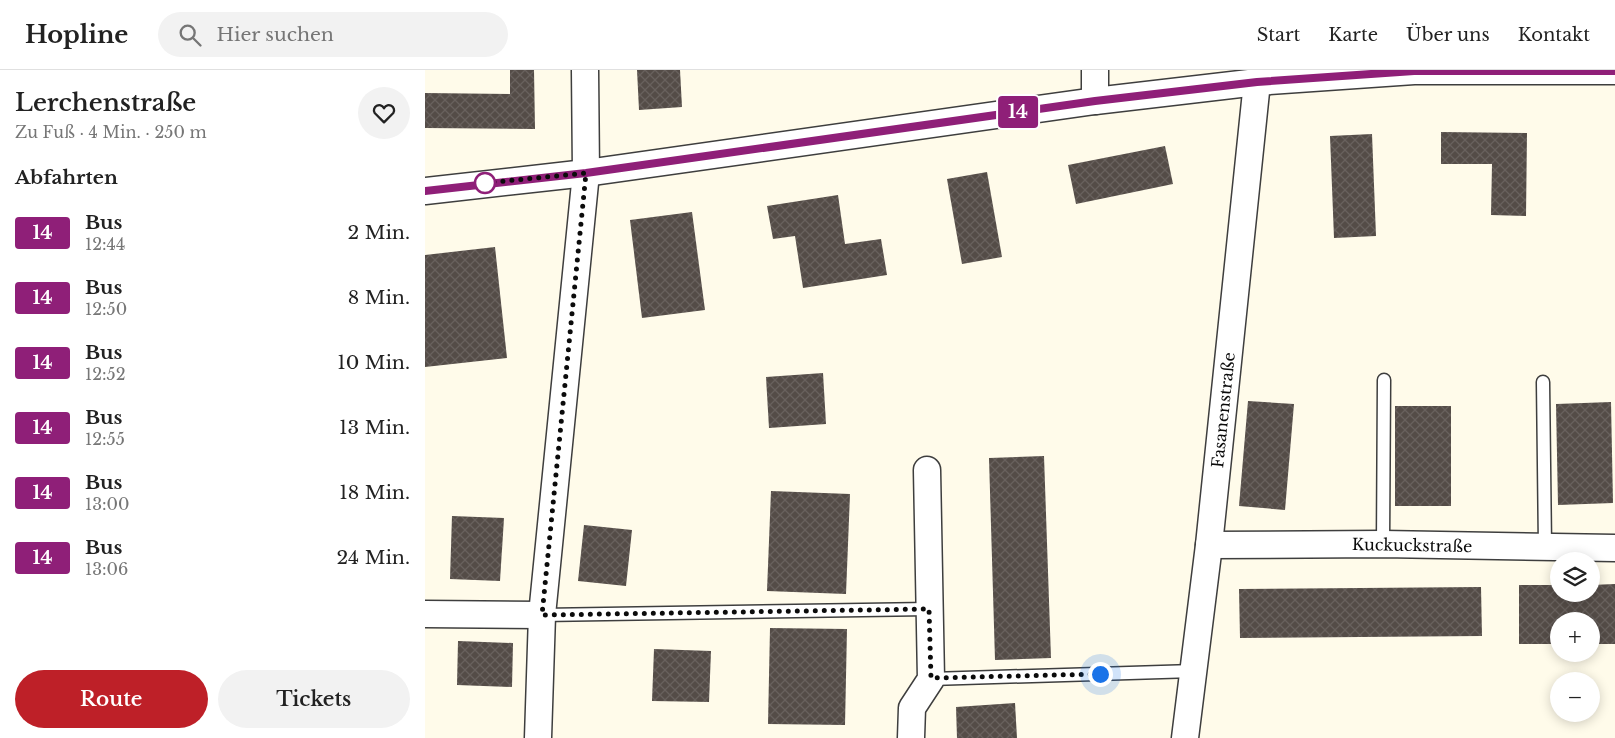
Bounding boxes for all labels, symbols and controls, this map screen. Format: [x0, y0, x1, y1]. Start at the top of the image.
search box [158, 12, 508, 57]
text: Hopline [25, 20, 128, 49]
icon: search [176, 21, 204, 49]
text: Hier suchen [216, 23, 334, 46]
text: Start [1257, 24, 1300, 46]
text: Karte [1328, 24, 1378, 46]
text: Über uns [1406, 24, 1490, 46]
text: Kontakt [1518, 24, 1590, 46]
button: heart [358, 87, 410, 139]
text: Lerchenstraße [15, 88, 196, 117]
line badge: 14 [995, 96, 1041, 128]
text: 14 [1008, 101, 1028, 123]
text: Zu Fuß · 4 Min. · 250 m [15, 122, 207, 142]
text: Abfahrten [15, 166, 118, 189]
unlabelled marker [474, 172, 496, 194]
text: Bus [85, 211, 122, 234]
text: 2 Min. [348, 221, 410, 244]
text: 14 [33, 222, 52, 244]
text: 12:44 [85, 234, 125, 254]
text: Bus [85, 276, 122, 299]
text: 8 Min. [348, 286, 410, 309]
text: 14 [33, 287, 52, 309]
text: 12:50 [85, 299, 127, 319]
text: Bus [85, 341, 122, 364]
text: 10 Min. [337, 351, 410, 374]
street label: Fasanenstraße [1207, 351, 1239, 469]
text: 14 [33, 352, 52, 374]
text: 12:52 [85, 364, 126, 384]
text: Bus [85, 406, 122, 429]
text: 13 Min. [339, 416, 410, 439]
text: 14 [33, 417, 52, 439]
text: 12:55 [85, 429, 125, 449]
text: Bus [85, 471, 122, 494]
text: 18 Min. [339, 481, 410, 504]
text: 14 [33, 482, 52, 504]
text: 13:00 [85, 494, 129, 514]
street label: Kuckuckstraße [1352, 534, 1472, 556]
text: Bus [85, 536, 122, 559]
text: 24 Min. [336, 546, 410, 569]
text: 14 [33, 547, 52, 569]
map controls [1550, 552, 1600, 722]
button: layers [1550, 552, 1600, 602]
text: 13:06 [85, 559, 128, 579]
button: + [1550, 612, 1600, 662]
your location [1088, 662, 1113, 687]
button: Route [15, 670, 208, 728]
button: Tickets [218, 670, 410, 728]
button: − [1550, 672, 1600, 722]

